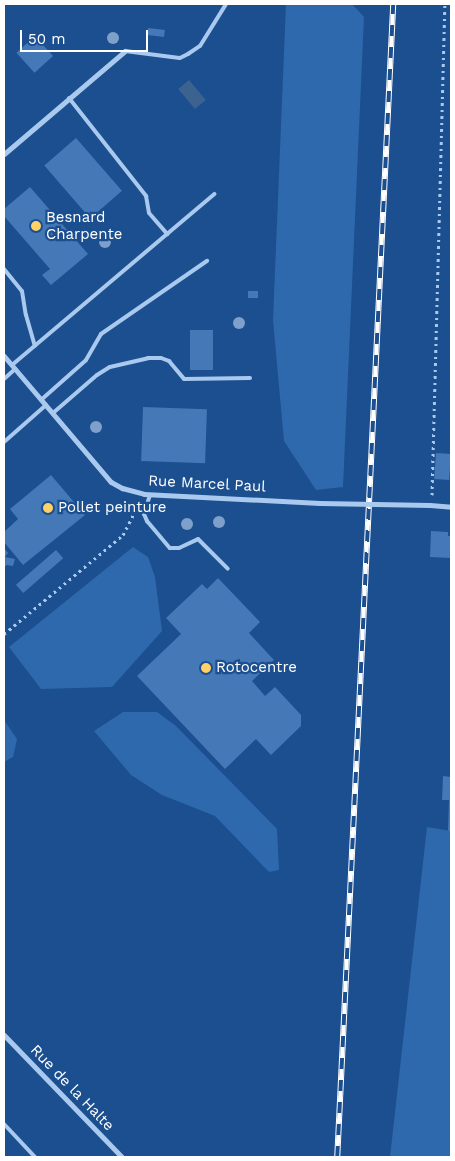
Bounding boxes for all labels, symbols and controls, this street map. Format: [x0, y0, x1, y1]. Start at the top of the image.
scale bar [22, 20, 150, 52]
text: 50 m [28, 30, 65, 48]
place label: Besnard Charpente [46, 208, 122, 243]
marker: Besnard Charpente [30, 220, 42, 232]
street label: Rue Marcel Paul [148, 472, 266, 496]
place label: Pollet peinture [58, 499, 166, 517]
marker: Pollet peinture [42, 502, 54, 514]
place label: Rotocentre [216, 659, 297, 677]
marker: Rotocentre [200, 662, 212, 674]
street label: Rue de la Halte [26, 1041, 118, 1135]

